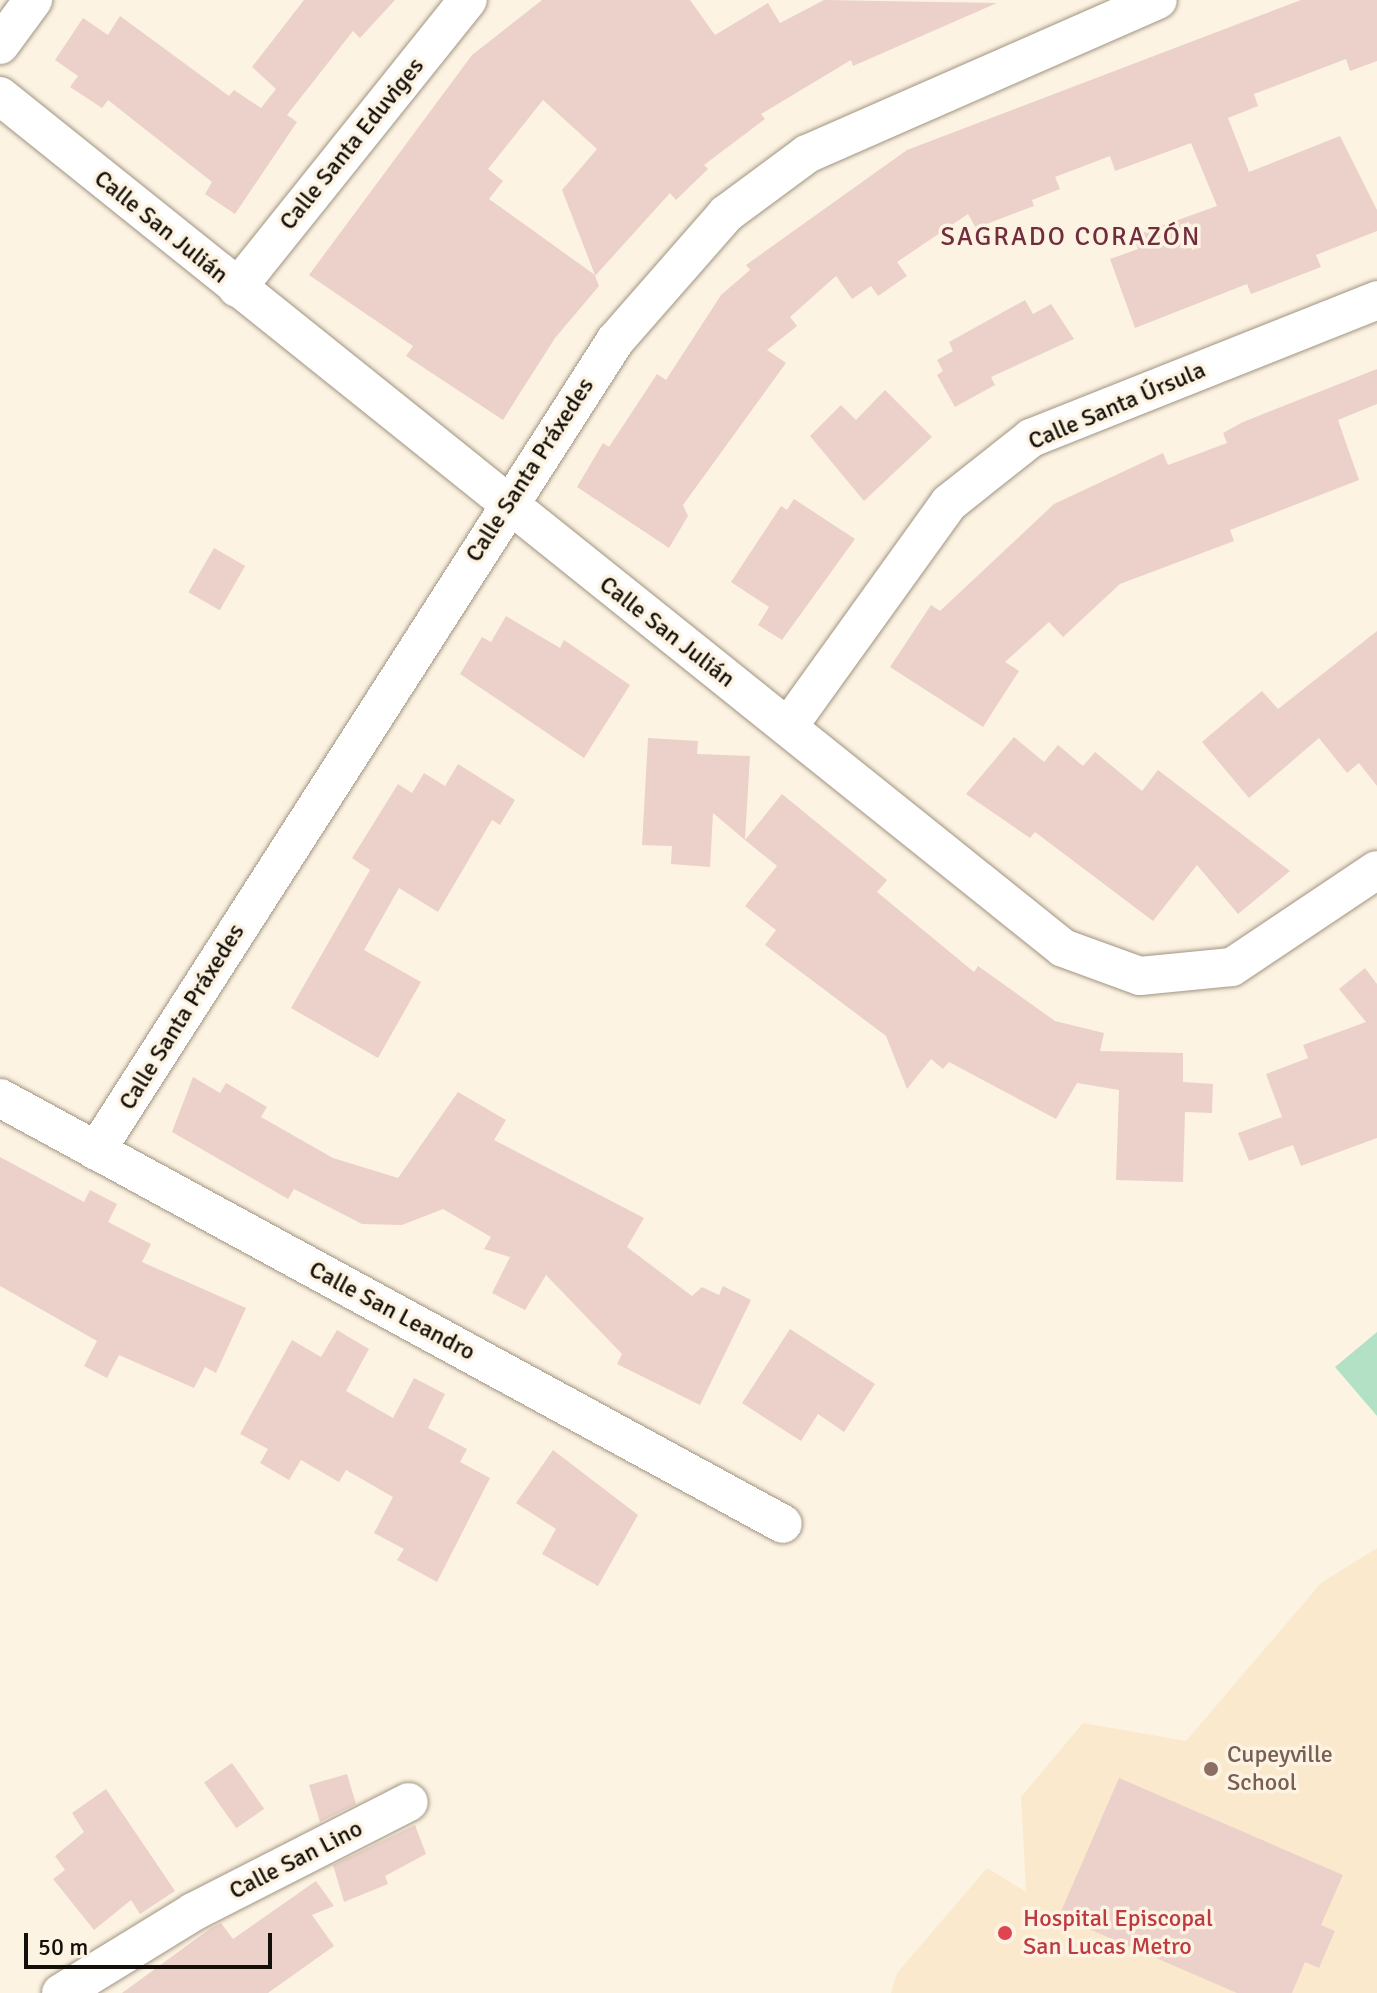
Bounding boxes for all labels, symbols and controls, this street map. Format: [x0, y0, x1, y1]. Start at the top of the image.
street label: Calle Santa Eduviges [274, 52, 430, 236]
street label: Calle San Julián [88, 164, 234, 290]
district label: SAGRADO CORAZÓN [941, 222, 1201, 254]
street label: Calle Santa Úrsula [1024, 356, 1210, 456]
street label: Calle Santa Práxedes [460, 373, 600, 567]
street label: Calle San Julián [594, 570, 740, 694]
street label: Calle Santa Práxedes [113, 919, 251, 1115]
street label: Calle San Leandro [304, 1255, 480, 1367]
place label: Cupeyville School [1227, 1741, 1333, 1797]
marker: Cupeyville School [1202, 1760, 1220, 1778]
street label: Calle San Lino [225, 1814, 367, 1906]
place label: Hospital Episcopal San Lucas Metro [1023, 1905, 1213, 1961]
scale bar [28, 1917, 276, 1967]
marker: Hospital Episcopal San Lucas Metro [994, 1922, 1016, 1944]
text: 50 m [38, 1932, 88, 1962]

